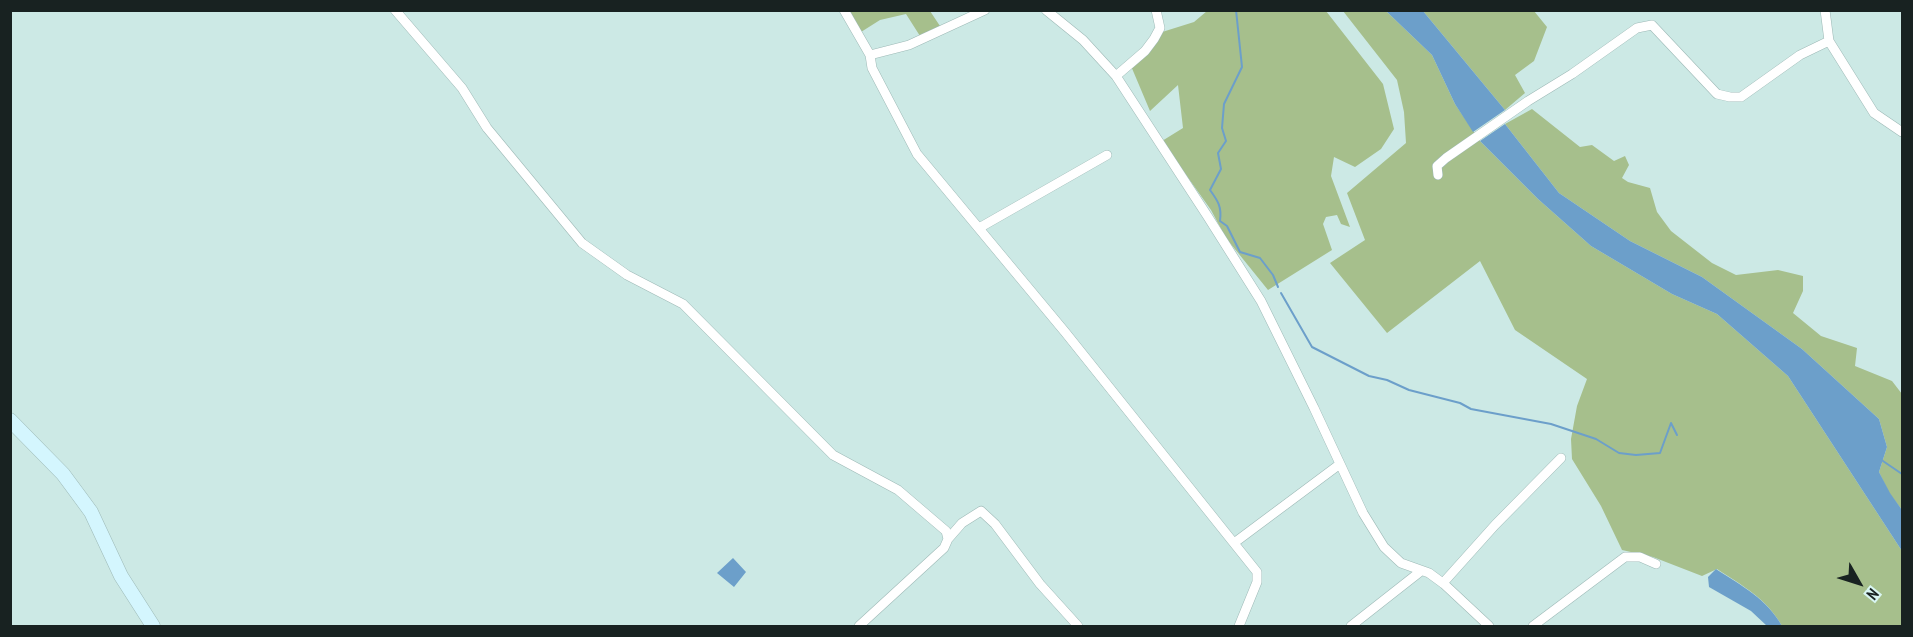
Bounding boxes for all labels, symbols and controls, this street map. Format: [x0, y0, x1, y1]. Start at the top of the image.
north arrow [1829, 553, 1889, 613]
text: N [1863, 585, 1883, 604]

